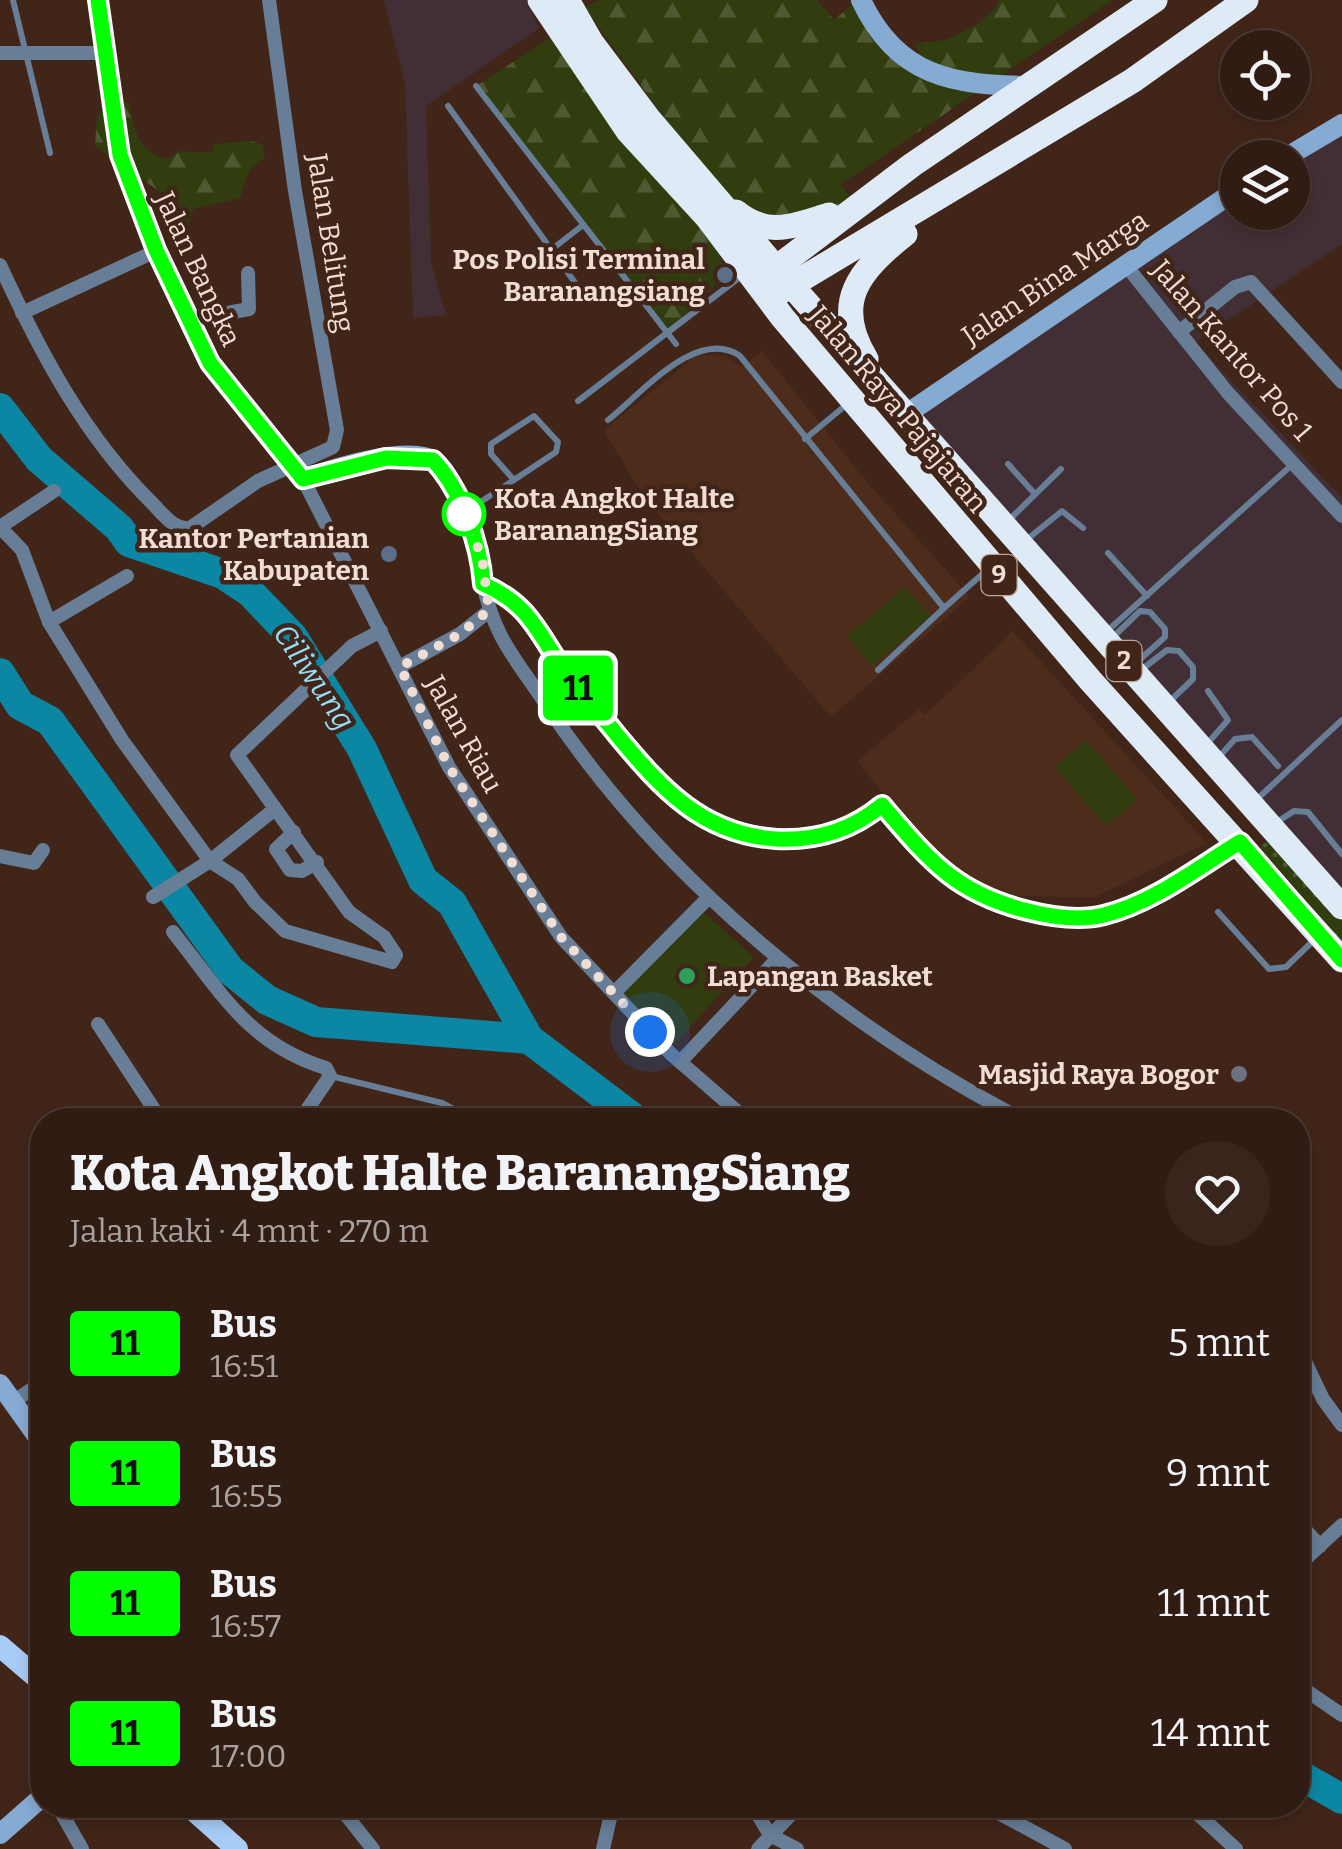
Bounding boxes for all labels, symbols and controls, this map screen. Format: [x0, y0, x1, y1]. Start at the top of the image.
map controls [1220, 30, 1310, 230]
button: locate [1220, 30, 1310, 120]
button: layers [1220, 140, 1310, 230]
street label: Jalan Belitung [300, 150, 361, 335]
street label: Jalan Bangka [147, 186, 248, 351]
street label: Jalan Bina Marga [955, 204, 1154, 353]
place label: Pos Polisi Terminal Baranangsiang [452, 243, 705, 308]
street label: Jalan Kantor Pos 1 [1144, 252, 1320, 448]
marker: Pos Polisi Terminal Baranangsiang [714, 264, 736, 286]
street label: Jalan Raya Pajajaran [801, 298, 994, 519]
place label: Kota Angkot Halte BaranangSiang [494, 482, 735, 547]
marker: Kota Angkot Halte BaranangSiang [443, 493, 485, 535]
place label: Kantor Pertanian Kabupaten [139, 522, 369, 587]
marker: Kantor Pertanian Kabupaten [378, 543, 400, 565]
road number: 9 [982, 555, 1016, 595]
water label: Ciliwung [266, 617, 362, 737]
road number: 2 [1106, 641, 1142, 681]
line badge: 11 [533, 656, 623, 720]
text: 11 [563, 667, 593, 709]
street label: Jalan Riau [418, 669, 510, 798]
place label: Lapangan Basket [707, 960, 933, 993]
marker: Lapangan Basket [676, 965, 698, 987]
your location [625, 1007, 675, 1057]
place label: Masjid Raya Bogor [978, 1058, 1219, 1091]
marker: Masjid Raya Bogor [1228, 1063, 1250, 1085]
button: heart [1165, 1141, 1270, 1246]
text: Kota Angkot Halte BaranangSiang [70, 1145, 850, 1203]
text: Jalan kaki · 4 mnt · 270 m [70, 1212, 429, 1250]
text: Bus [210, 1301, 277, 1347]
text: 5 mnt [1168, 1320, 1270, 1366]
text: 11 [110, 1322, 140, 1364]
text: 16:51 [210, 1347, 278, 1385]
text: Bus [210, 1431, 277, 1477]
text: 9 mnt [1166, 1450, 1270, 1496]
text: 11 [110, 1452, 140, 1494]
text: 16:55 [210, 1477, 283, 1515]
text: Bus [210, 1561, 277, 1607]
text: 11 mnt [1157, 1580, 1270, 1626]
text: 11 [110, 1582, 140, 1624]
text: 16:57 [210, 1607, 281, 1645]
text: Bus [210, 1691, 277, 1737]
text: 14 mnt [1151, 1710, 1270, 1756]
text: 11 [110, 1712, 140, 1754]
text: 17:00 [210, 1737, 287, 1775]

